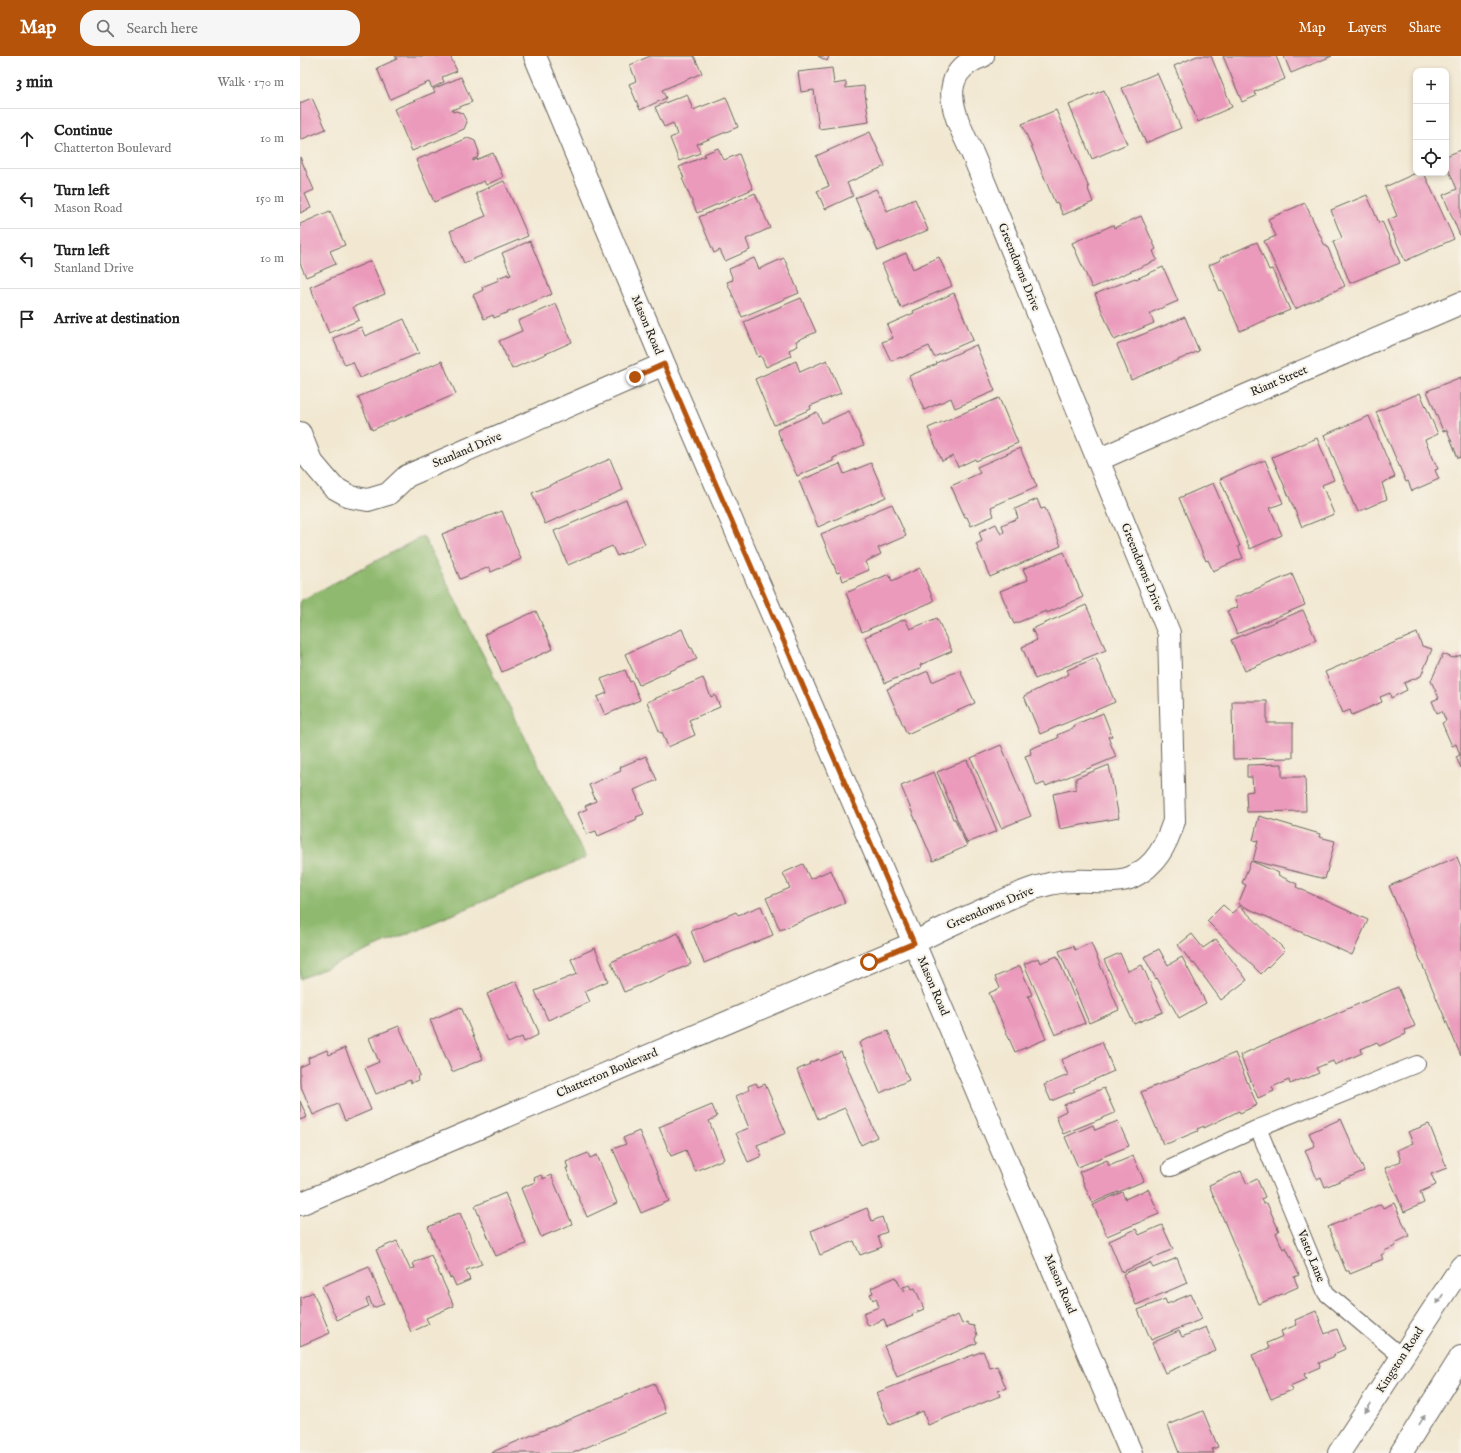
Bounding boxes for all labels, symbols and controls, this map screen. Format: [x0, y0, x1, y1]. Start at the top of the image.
search box [80, 10, 360, 46]
text: Map [20, 16, 56, 40]
icon: search [94, 17, 116, 39]
text: Search here [126, 19, 198, 38]
text: Map [1299, 19, 1326, 37]
text: Layers [1348, 19, 1387, 37]
text: Share [1409, 19, 1441, 37]
map controls [1413, 68, 1449, 176]
button: + [1413, 68, 1449, 104]
text: 3 min [16, 72, 53, 93]
text: Walk · 170 m [218, 74, 284, 91]
button: − [1413, 104, 1449, 140]
text: Continue [54, 121, 112, 140]
icon: ahead [16, 128, 38, 150]
text: 10 m [260, 130, 284, 147]
text: Chatterton Boulevard [54, 140, 171, 157]
button: locate [1413, 140, 1449, 176]
text: Turn left [54, 181, 110, 200]
icon: left [16, 188, 38, 210]
text: 150 m [255, 190, 284, 207]
text: Mason Road [54, 200, 123, 217]
street label: Greendowns Drive [995, 221, 1044, 313]
text: Turn left [54, 241, 110, 260]
icon: left [16, 248, 38, 270]
text: 10 m [260, 250, 284, 267]
text: Stanland Drive [54, 260, 134, 277]
street label: Mason Road [628, 293, 666, 358]
icon: arrive [16, 308, 38, 330]
text: Arrive at destination [54, 309, 180, 328]
street label: Riant Street [1248, 362, 1310, 400]
route end [626, 368, 644, 386]
street label: Stanland Drive [430, 429, 504, 471]
street label: Greendowns Drive [1118, 521, 1167, 613]
street label: Greendowns Drive [944, 883, 1036, 933]
route start [860, 953, 878, 971]
street label: Mason Road [914, 954, 952, 1019]
street label: Chatterton Boulevard [554, 1045, 660, 1101]
street label: Vasto Lane [1293, 1227, 1328, 1285]
street label: Mason Road [1041, 1252, 1079, 1317]
one-way arrow [1436, 1293, 1443, 1305]
street label: Kingston Road [1373, 1324, 1427, 1396]
one-way arrow [1365, 1402, 1372, 1414]
one-way arrow [1418, 1414, 1425, 1426]

